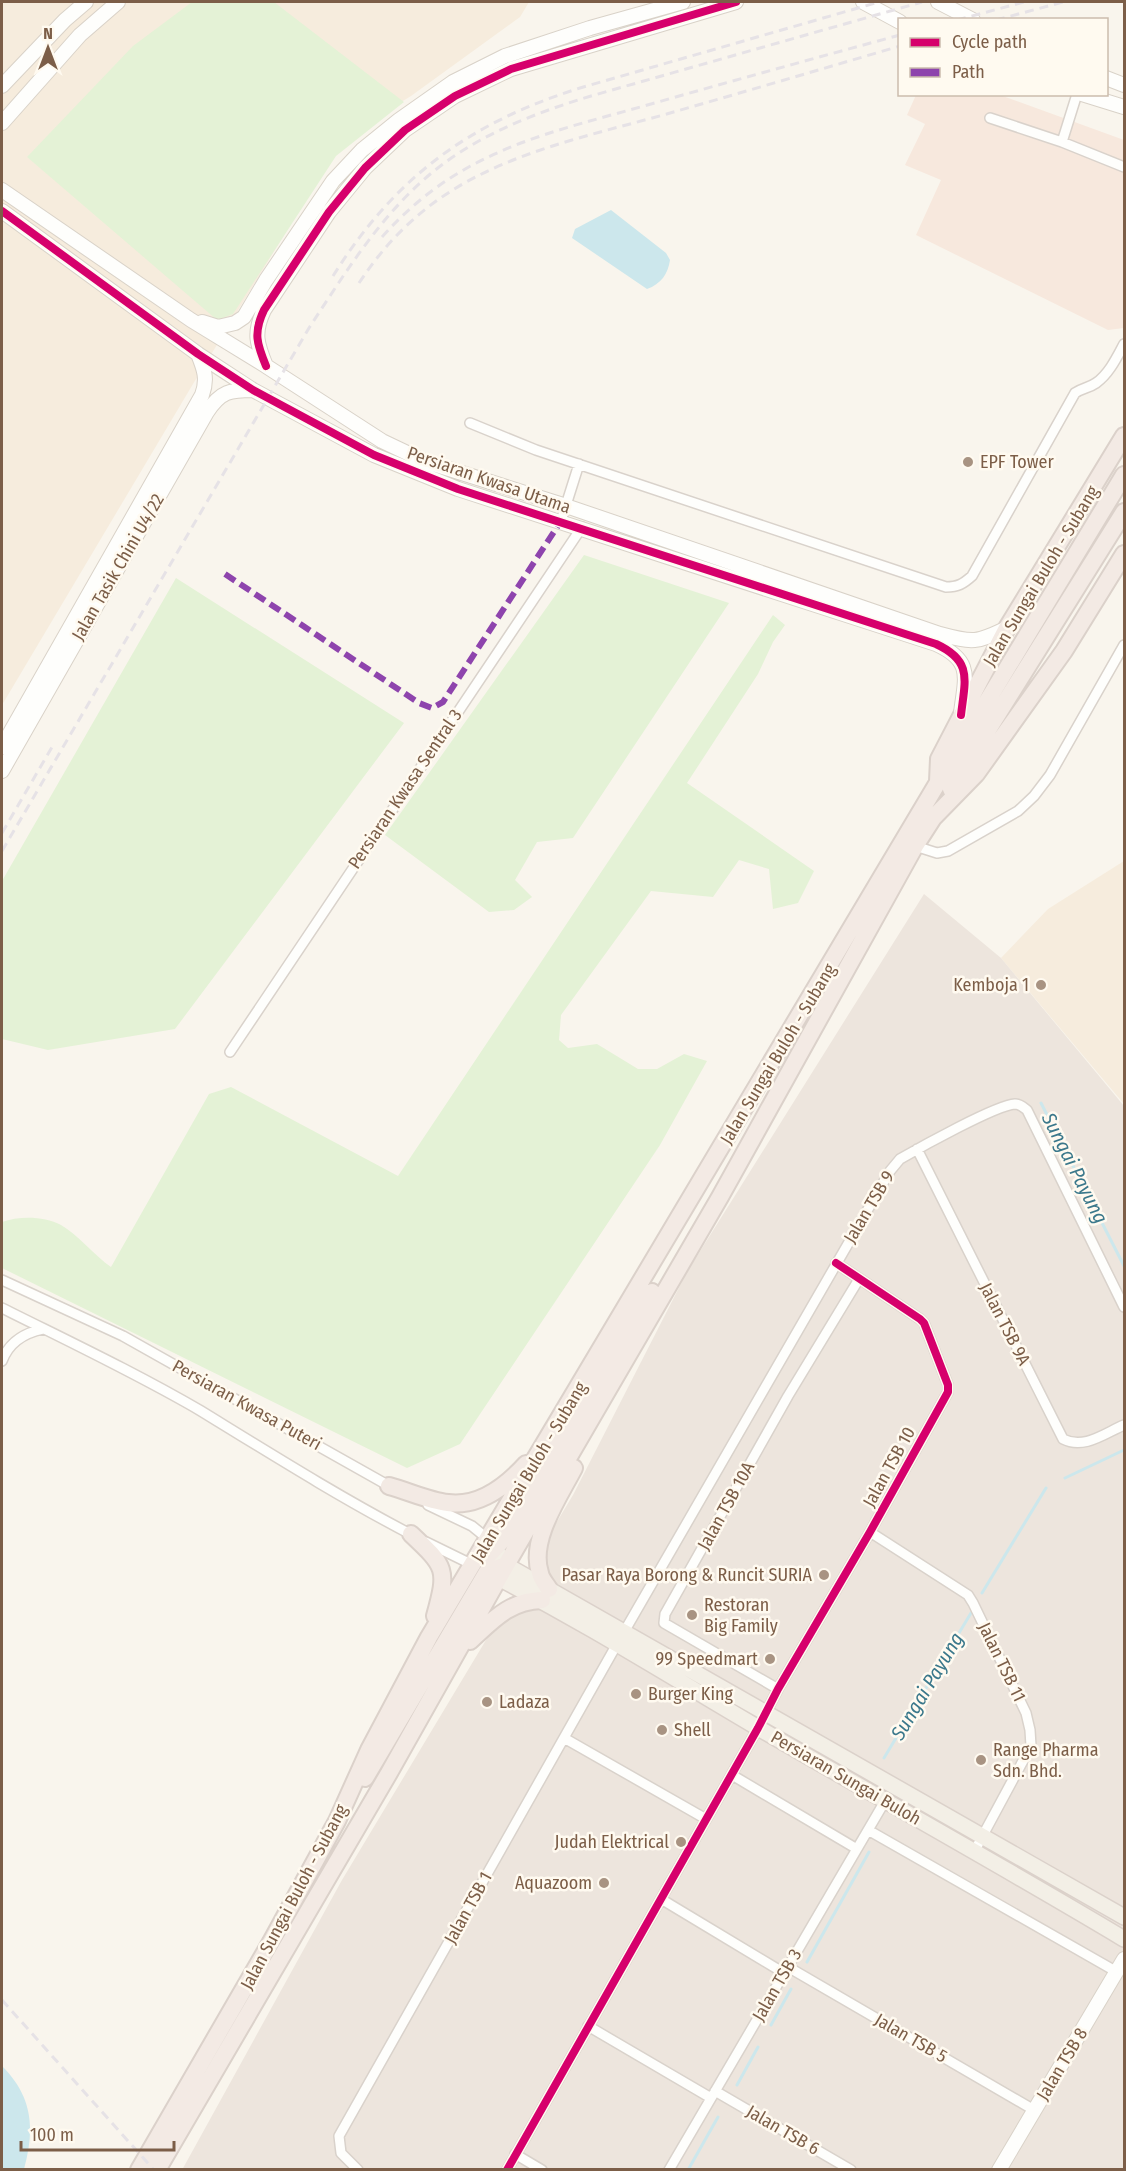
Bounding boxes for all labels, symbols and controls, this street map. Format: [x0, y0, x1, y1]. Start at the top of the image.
north arrow [18, 18, 78, 78]
legend [898, 18, 1108, 96]
text: N [43, 24, 53, 43]
text: Cycle path [952, 31, 1027, 53]
text: Path [952, 61, 985, 83]
street label: Persiaran Kwasa Utama [404, 442, 574, 518]
place label: EPF Tower [980, 451, 1054, 473]
marker: EPF Tower [961, 455, 975, 469]
street label: Jalan Sungai Buloh - Subang [978, 481, 1104, 670]
street label: Jalan Tasik Chini U4/22 [67, 490, 169, 644]
street label: Persiaran Kwasa Sentral 3 [343, 705, 467, 873]
street label: Jalan Sungai Buloh - Subang [715, 959, 841, 1148]
place label: Kemboja 1 [953, 974, 1029, 996]
marker: Kemboja 1 [1034, 978, 1048, 992]
water label: Sungai Payung [1036, 1108, 1113, 1227]
street label: Jalan TSB 9 [839, 1167, 899, 1247]
street label: Jalan TSB 9A [975, 1279, 1035, 1369]
street label: Persiaran Kwasa Puteri [169, 1355, 325, 1455]
street label: Jalan Sungai Buloh - Subang [466, 1377, 592, 1566]
street label: Jalan TSB 10 [858, 1423, 920, 1511]
street label: Jalan TSB 10A [693, 1458, 760, 1554]
place label: Pasar Raya Borong & Runcit SURIA [561, 1564, 813, 1586]
marker: Pasar Raya Borong & Runcit SURIA [817, 1568, 831, 1582]
place label: Restoran Big Family [704, 1594, 778, 1637]
marker: Restoran Big Family [685, 1608, 699, 1622]
street label: Jalan TSB 11 [973, 1619, 1031, 1705]
water label: Sungai Payung [885, 1628, 968, 1745]
place label: 99 Speedmart [656, 1648, 758, 1670]
marker: 99 Speedmart [763, 1652, 777, 1666]
place label: Burger King [648, 1683, 733, 1705]
marker: Burger King [629, 1687, 643, 1701]
place label: Ladaza [499, 1691, 550, 1713]
marker: Ladaza [480, 1695, 494, 1709]
place label: Shell [674, 1719, 711, 1741]
marker: Shell [655, 1723, 669, 1737]
street label: Persiaran Sungai Buloh [767, 1726, 925, 1830]
place label: Range Pharma Sdn. Bhd. [993, 1739, 1099, 1782]
marker: Range Pharma Sdn. Bhd. [974, 1753, 988, 1767]
street label: Jalan Sungai Buloh - Subang [236, 1800, 353, 1993]
place label: Judah Elektrical [555, 1831, 669, 1853]
marker: Judah Elektrical [674, 1835, 688, 1849]
street label: Jalan TSB 1 [439, 1868, 497, 1948]
place label: Aquazoom [515, 1872, 592, 1894]
marker: Aquazoom [597, 1876, 611, 1890]
street label: Jalan TSB 3 [748, 1945, 806, 2025]
street label: Jalan TSB 5 [871, 2008, 951, 2068]
street label: Jalan TSB 8 [1032, 2024, 1092, 2104]
street label: Jalan TSB 6 [743, 2100, 823, 2160]
scale bar [21, 2114, 174, 2152]
text: 100 m [30, 2124, 74, 2146]

